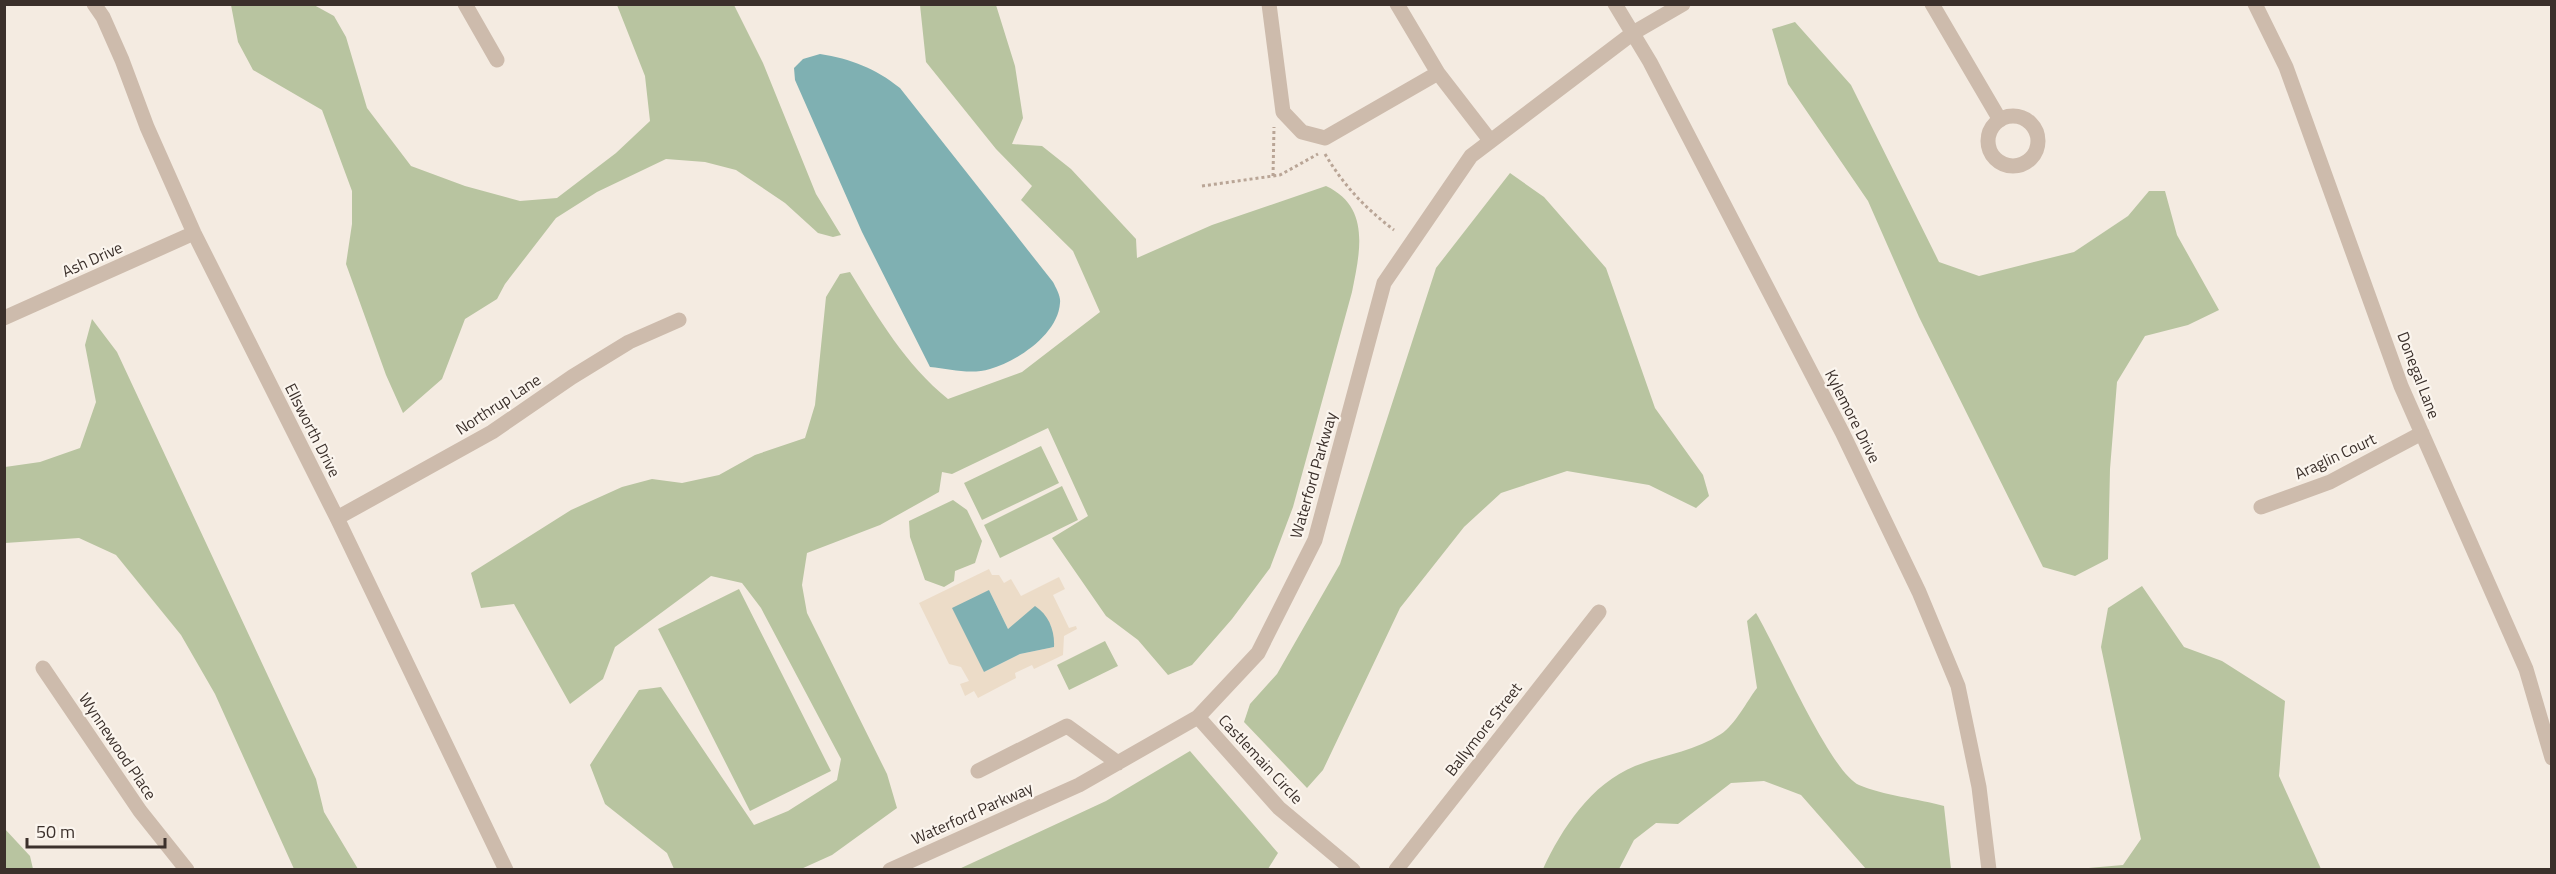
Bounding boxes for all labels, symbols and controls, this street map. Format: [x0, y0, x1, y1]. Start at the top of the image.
street label: Ash Drive [58, 235, 126, 283]
street label: Donegal Lane [2391, 328, 2447, 422]
street label: Kylemore Drive [1819, 365, 1887, 467]
street label: Northrup Lane [451, 367, 545, 441]
street label: Ellsworth Drive [279, 379, 347, 481]
street label: Waterford Parkway [1283, 409, 1343, 541]
street label: Araglin Court [2290, 427, 2380, 485]
street label: Ballymore Street [1439, 677, 1527, 781]
street label: Wynnewood Place [73, 688, 163, 804]
street label: Castlemain Circle [1213, 709, 1309, 809]
street label: Waterford Parkway [908, 775, 1037, 851]
scale bar [27, 811, 165, 849]
text: 50 m [36, 818, 75, 845]

